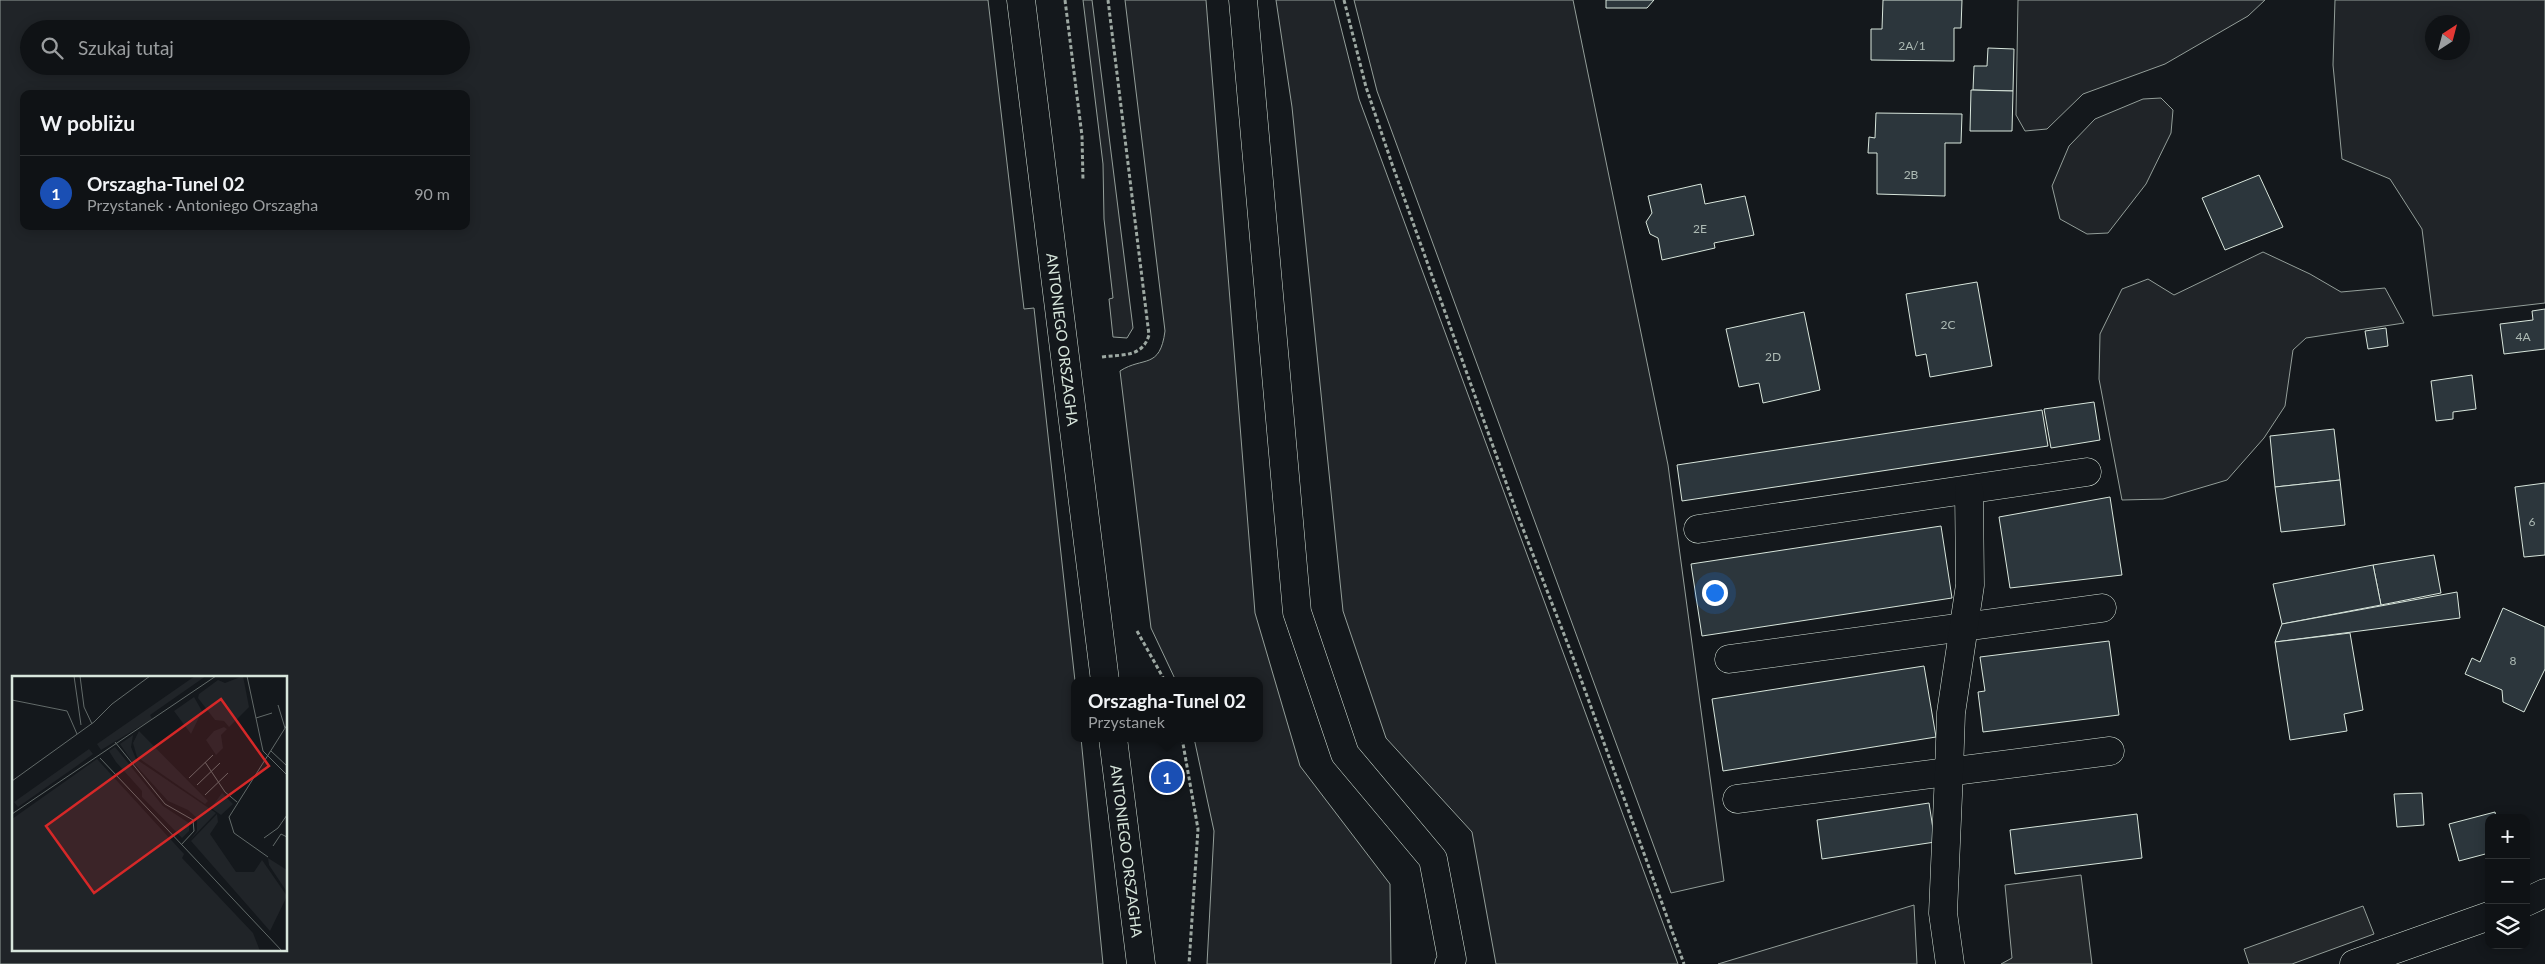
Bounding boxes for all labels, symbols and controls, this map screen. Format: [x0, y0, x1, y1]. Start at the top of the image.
north arrow [2425, 15, 2470, 60]
search box [20, 20, 470, 75]
icon: search [38, 34, 66, 62]
text: Szukaj tutaj [78, 36, 174, 59]
house number: 2A/1 [1898, 38, 1926, 53]
text: W pobliżu [40, 110, 135, 135]
house number: 2B [1904, 167, 1919, 182]
text: Orszagha-Tunel 02 [87, 172, 245, 195]
text: 1 [51, 184, 61, 203]
text: 90 m [414, 184, 450, 203]
text: Przystanek · Antoniego Orszagha [87, 195, 318, 214]
house number: 2E [1693, 221, 1707, 236]
street label: ANTONIEGO ORSZAGHA [1043, 252, 1083, 428]
house number: 2C [1941, 317, 1955, 332]
house number: 4A [2515, 329, 2531, 344]
house number: 2D [1765, 349, 1781, 364]
house number: 6 [2529, 514, 2536, 529]
your location [1702, 580, 1728, 606]
house number: 8 [2510, 653, 2517, 668]
inset map [12, 676, 288, 952]
popup [1071, 677, 1263, 742]
text: Orszagha-Tunel 02 [1088, 689, 1246, 712]
text: Przystanek [1088, 712, 1165, 731]
pin: 1 [1151, 758, 1183, 796]
street label: ANTONIEGO ORSZAGHA [1107, 764, 1147, 939]
map controls [2485, 814, 2530, 949]
button: + [2485, 814, 2530, 859]
button: − [2485, 859, 2530, 904]
button: layers [2485, 904, 2530, 949]

